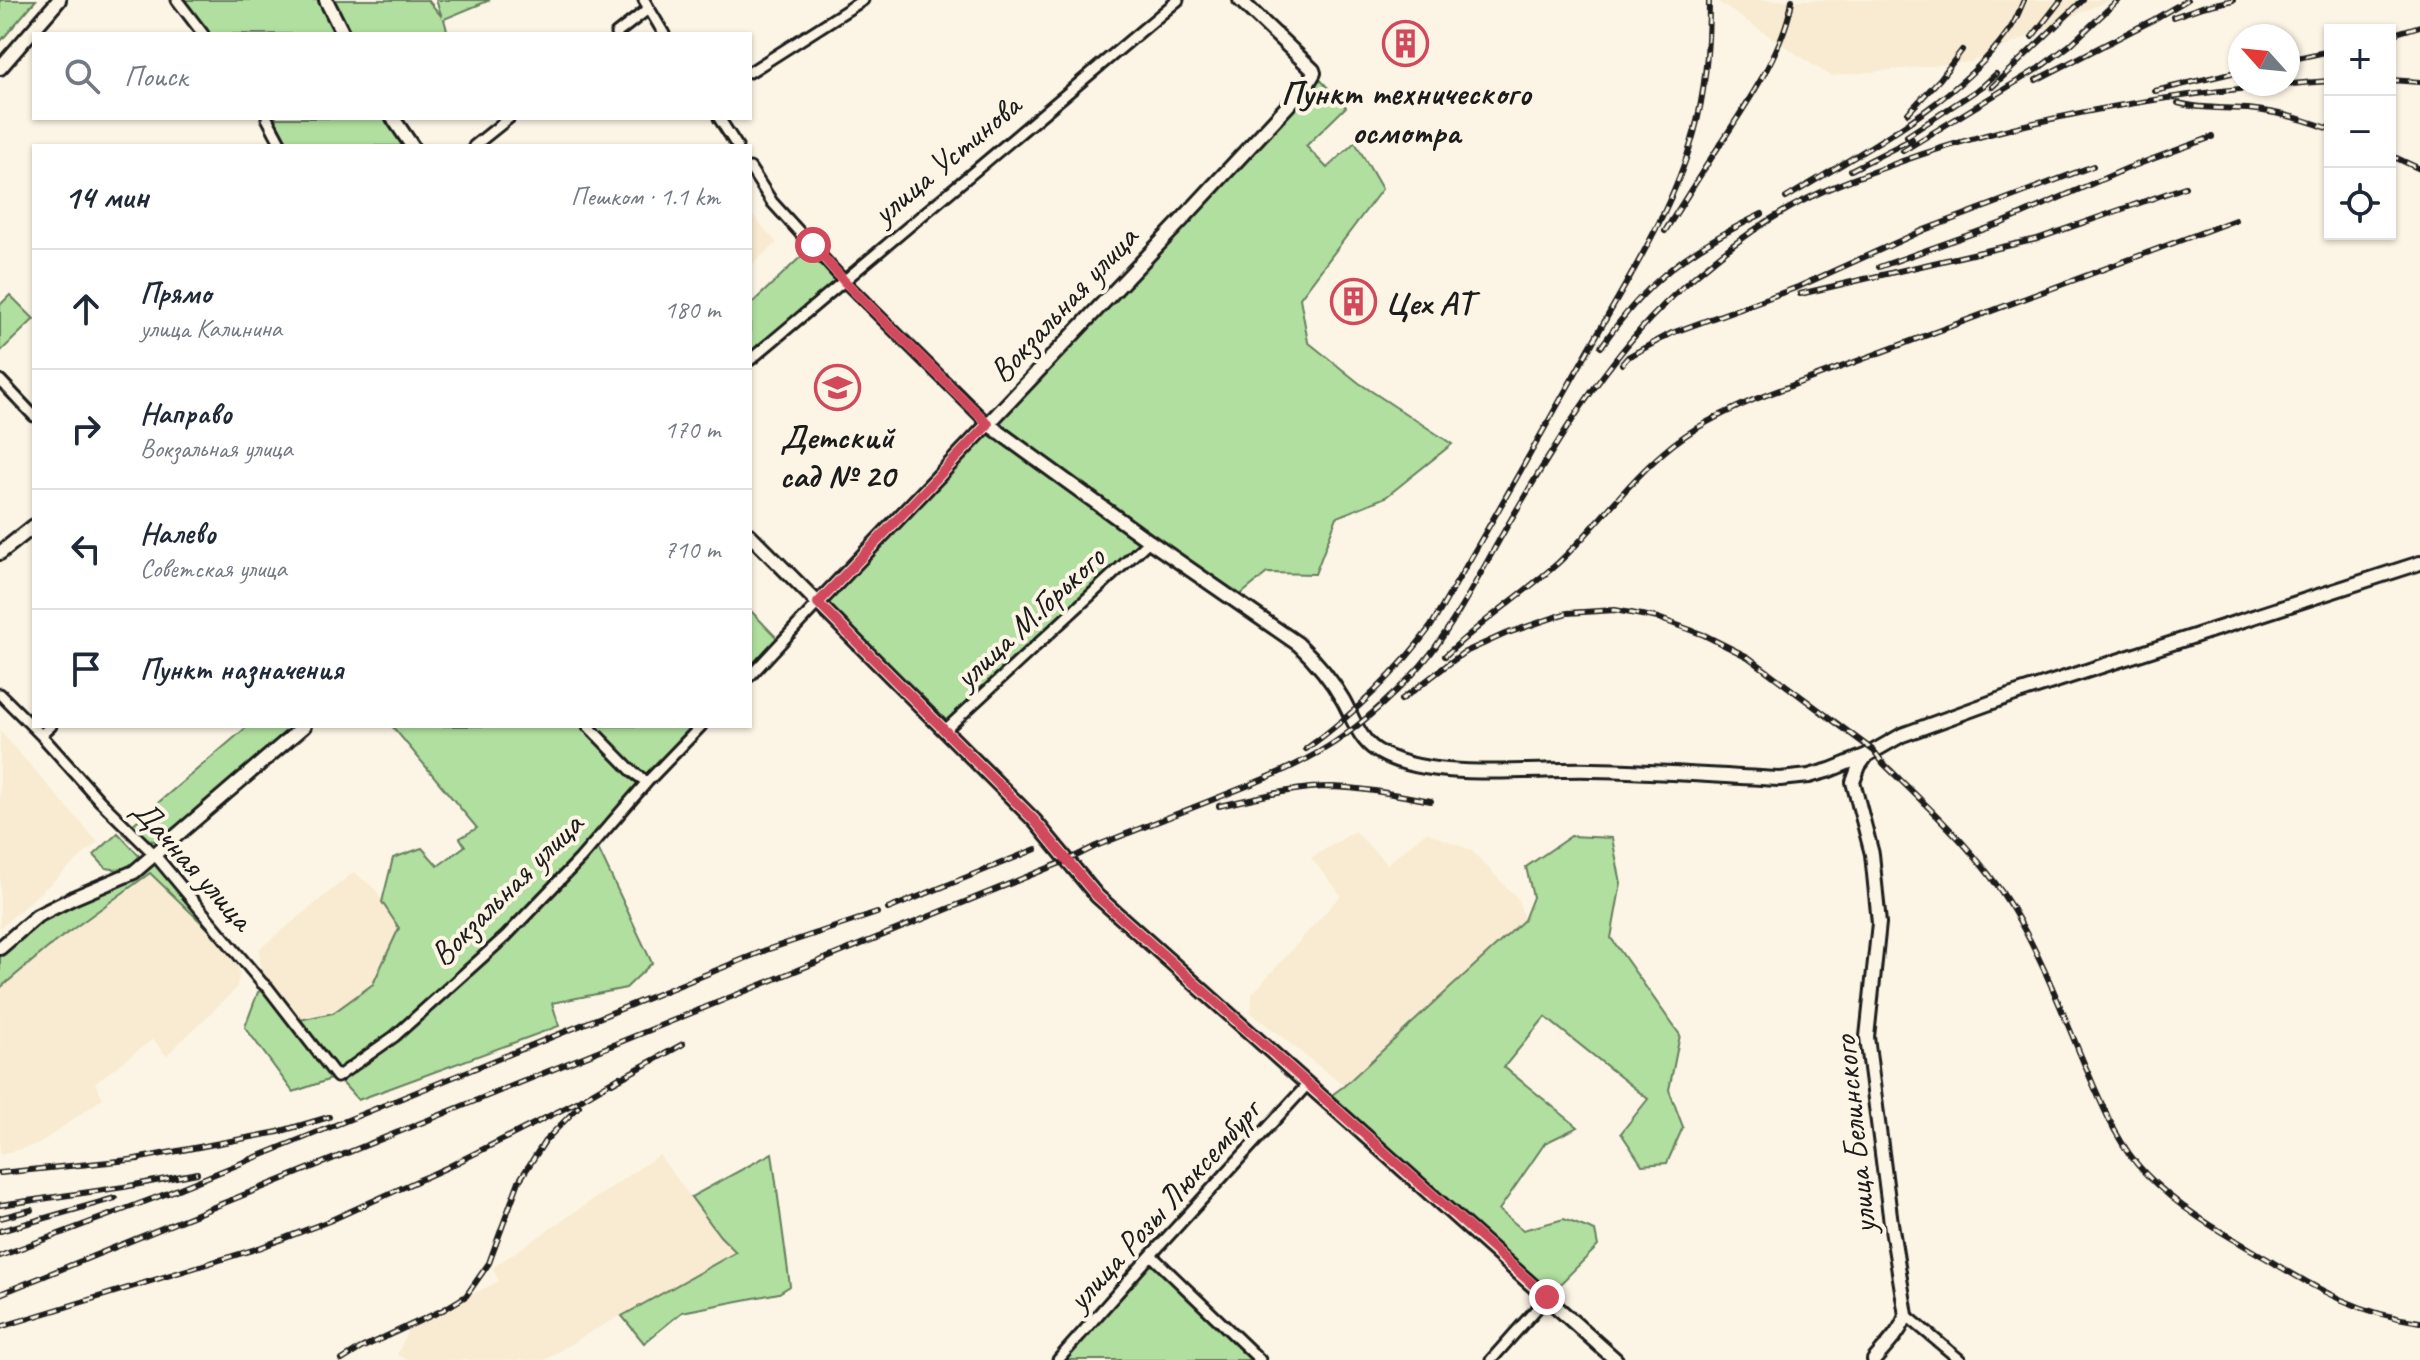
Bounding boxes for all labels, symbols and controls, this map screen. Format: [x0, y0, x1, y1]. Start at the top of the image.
building icon: Пункт технического осмотра [1382, 20, 1430, 68]
north arrow [2228, 24, 2300, 96]
map controls [2324, 24, 2396, 240]
button: + [2324, 24, 2396, 96]
search box [32, 32, 752, 120]
icon: search [60, 54, 104, 98]
text: Поиск [124, 57, 187, 95]
place label: Пункт технического осмотра [1281, 71, 1532, 153]
street label: улица Устинова [861, 82, 1032, 235]
button: − [2324, 96, 2396, 168]
button: locate [2324, 168, 2396, 240]
text: 14 мин [64, 175, 148, 218]
text: Пешком · 1.1 km [571, 180, 720, 213]
street label: Вокзальная улица [979, 215, 1148, 392]
route start [795, 227, 831, 263]
text: Прямо [140, 274, 211, 312]
building icon: Цех АТ [1330, 278, 1378, 326]
place label: Цех АТ [1385, 281, 1481, 324]
icon: ahead [64, 287, 108, 331]
text: 180 m [664, 293, 720, 326]
text: улица Калинина [140, 312, 282, 345]
school or university icon: Детский сад № 20 [813, 364, 861, 412]
text: Направо [140, 394, 232, 432]
icon: right [64, 407, 108, 451]
text: 170 m [664, 413, 720, 446]
place label: Детский сад № 20 [780, 415, 898, 497]
text: Вокзальная улица [140, 432, 293, 465]
text: Налево [140, 514, 216, 552]
icon: left [64, 527, 108, 571]
text: 710 m [664, 533, 720, 566]
street label: улица М.Горького [943, 535, 1115, 699]
text: Советская улица [140, 552, 287, 585]
icon: arrive [64, 647, 108, 691]
text: Пункт назначения [140, 650, 343, 688]
street label: Дачная улица [123, 789, 265, 941]
street label: Вокзальная улица [420, 802, 593, 975]
street label: улица Белинского [1822, 1032, 1886, 1238]
street label: улица Розы Люксембург [1056, 1088, 1272, 1321]
route end [1529, 1279, 1565, 1315]

